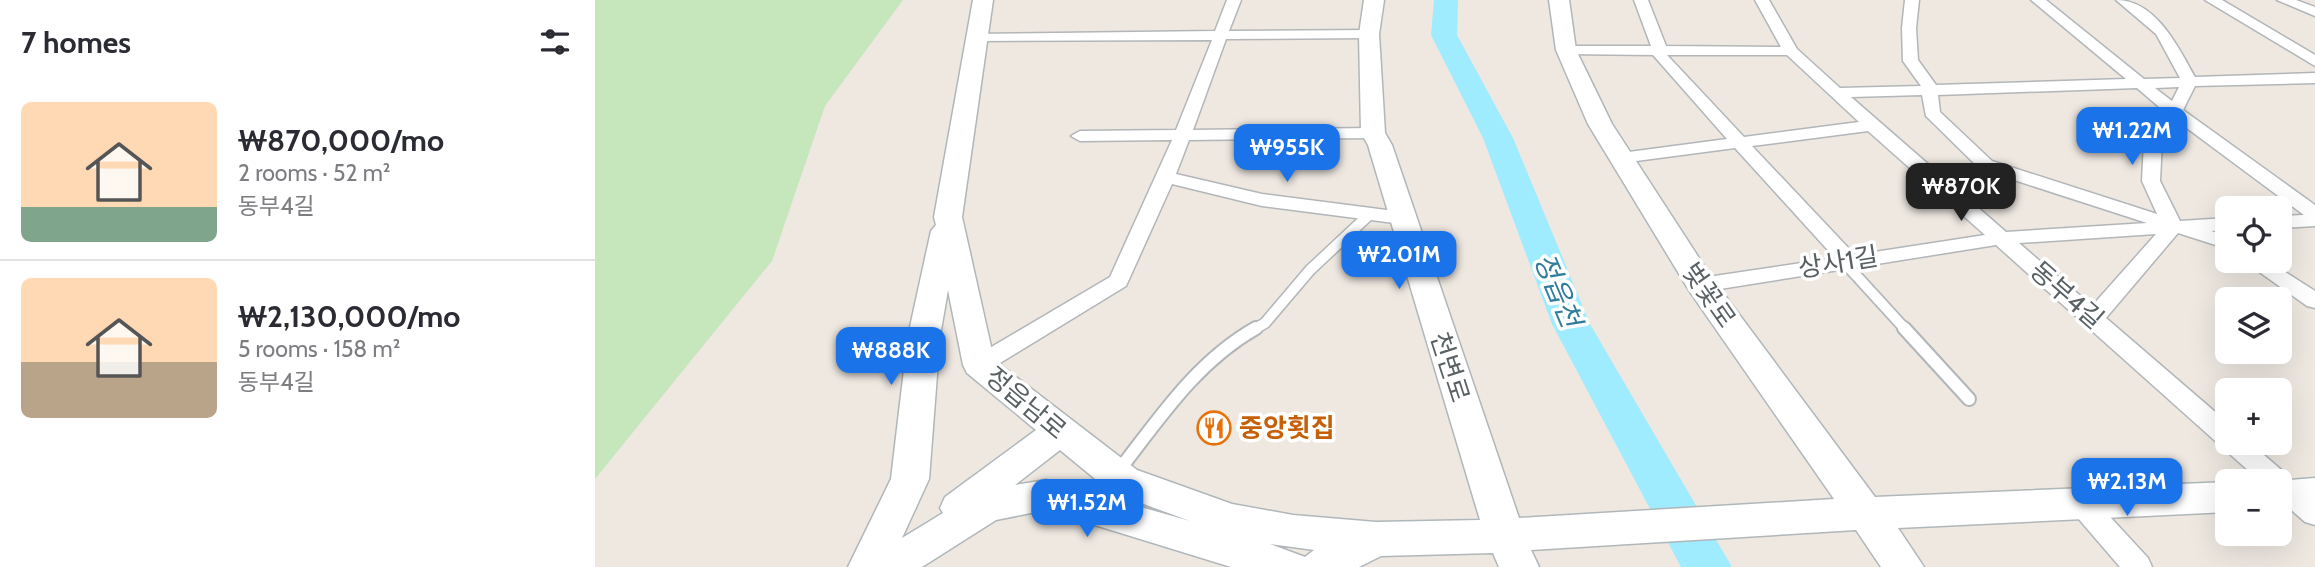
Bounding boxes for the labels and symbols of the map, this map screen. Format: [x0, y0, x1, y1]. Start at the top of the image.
pin: ₩1.22M [2075, 108, 2189, 167]
pin: ₩955K [1238, 124, 1336, 184]
pin: ₩870K [1912, 164, 2010, 223]
pin: ₩2.01M [1342, 232, 1456, 291]
street label: 상사1길 [1796, 240, 1880, 284]
water label: 정읍천 [1527, 248, 1590, 335]
street label: 동부4길 [2024, 254, 2110, 336]
street label: 벚꽃로 [1675, 256, 1743, 334]
pin: ₩888K [842, 328, 940, 387]
street label: 천변로 [1424, 328, 1476, 406]
street label: 정읍남로 [979, 360, 1073, 446]
restaurant icon: 중앙횟집 [1195, 409, 1233, 447]
place label: 중앙횟집 [1239, 412, 1335, 444]
pin: ₩2.13M [2070, 458, 2184, 518]
pin: ₩1.52M [1030, 480, 1144, 539]

